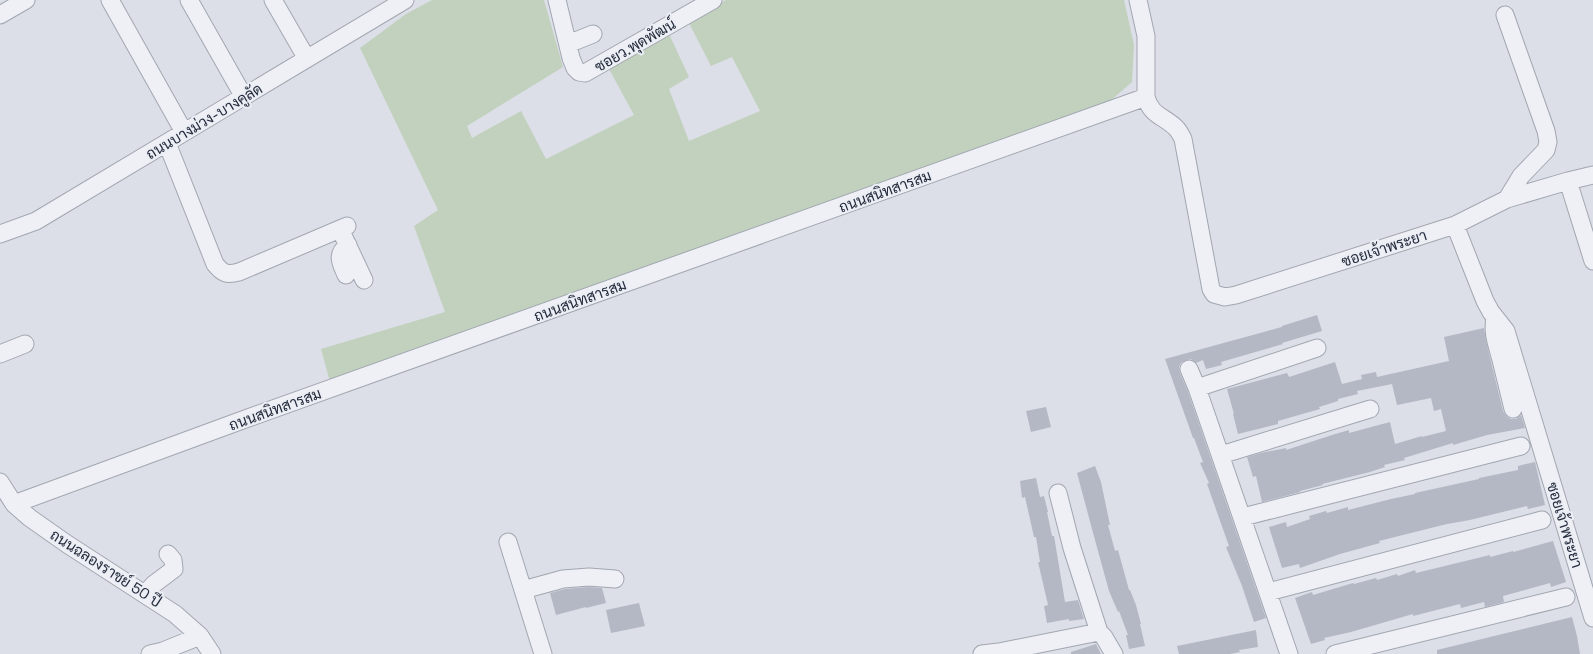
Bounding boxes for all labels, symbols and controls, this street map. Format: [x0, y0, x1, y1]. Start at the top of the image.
street label: ซอยว.พุดพัฒน์ [591, 14, 680, 78]
street label: ถนนบางม่วง-บางคูลัด [142, 79, 266, 164]
street label: ถนนสนิทสารสม [836, 165, 934, 217]
street label: ซอยเจ้าพระยา [1339, 225, 1429, 271]
street label: ถนนสนิทสารสม [531, 274, 629, 326]
street label: ถนนสนิทสารสม [226, 383, 324, 435]
street label: ซอยเจ้าพระยา [1543, 480, 1587, 570]
street label: ถนนฉลองราชย์ 50 ปี [47, 525, 165, 611]

